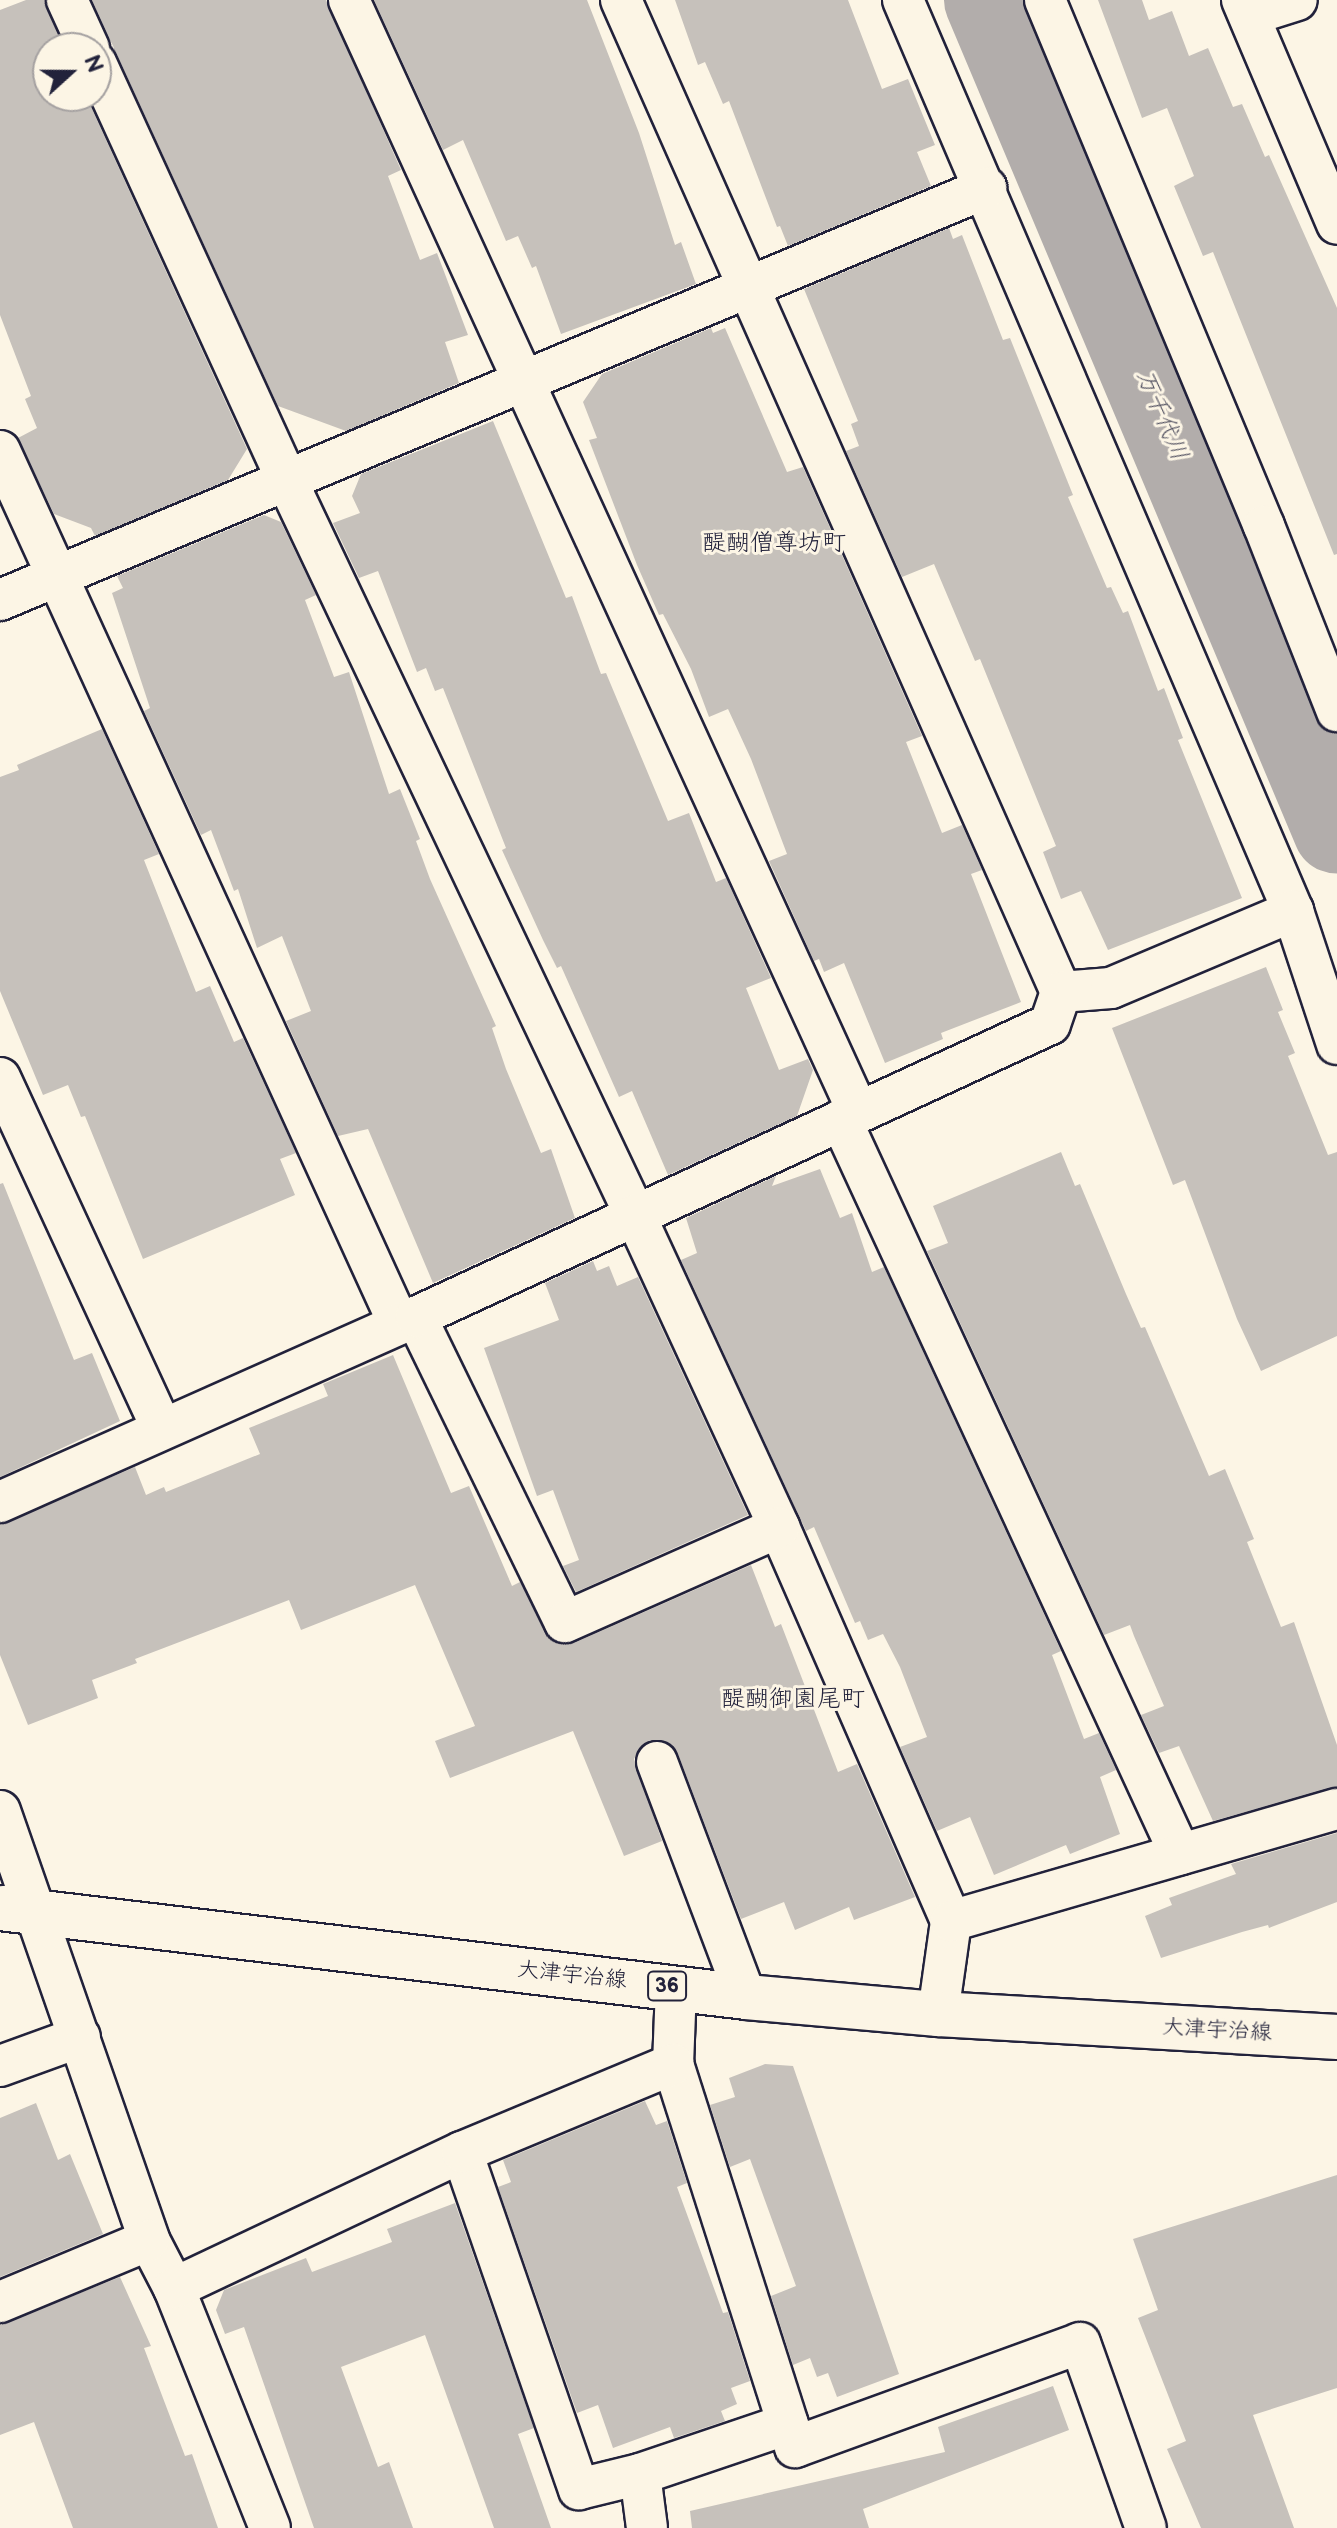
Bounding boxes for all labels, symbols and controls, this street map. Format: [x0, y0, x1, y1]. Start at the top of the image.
north arrow [32, 32, 112, 112]
text: N [77, 51, 109, 76]
water label: 万千代川 [1130, 365, 1194, 465]
district label: 醍醐僧尊坊町 [702, 529, 846, 557]
district label: 醍醐御園尾町 [721, 1685, 865, 1713]
street label: 大津宇治線 [516, 1956, 628, 1994]
road number: 36 [647, 1970, 687, 2002]
street label: 大津宇治線 [1161, 2014, 1273, 2046]

